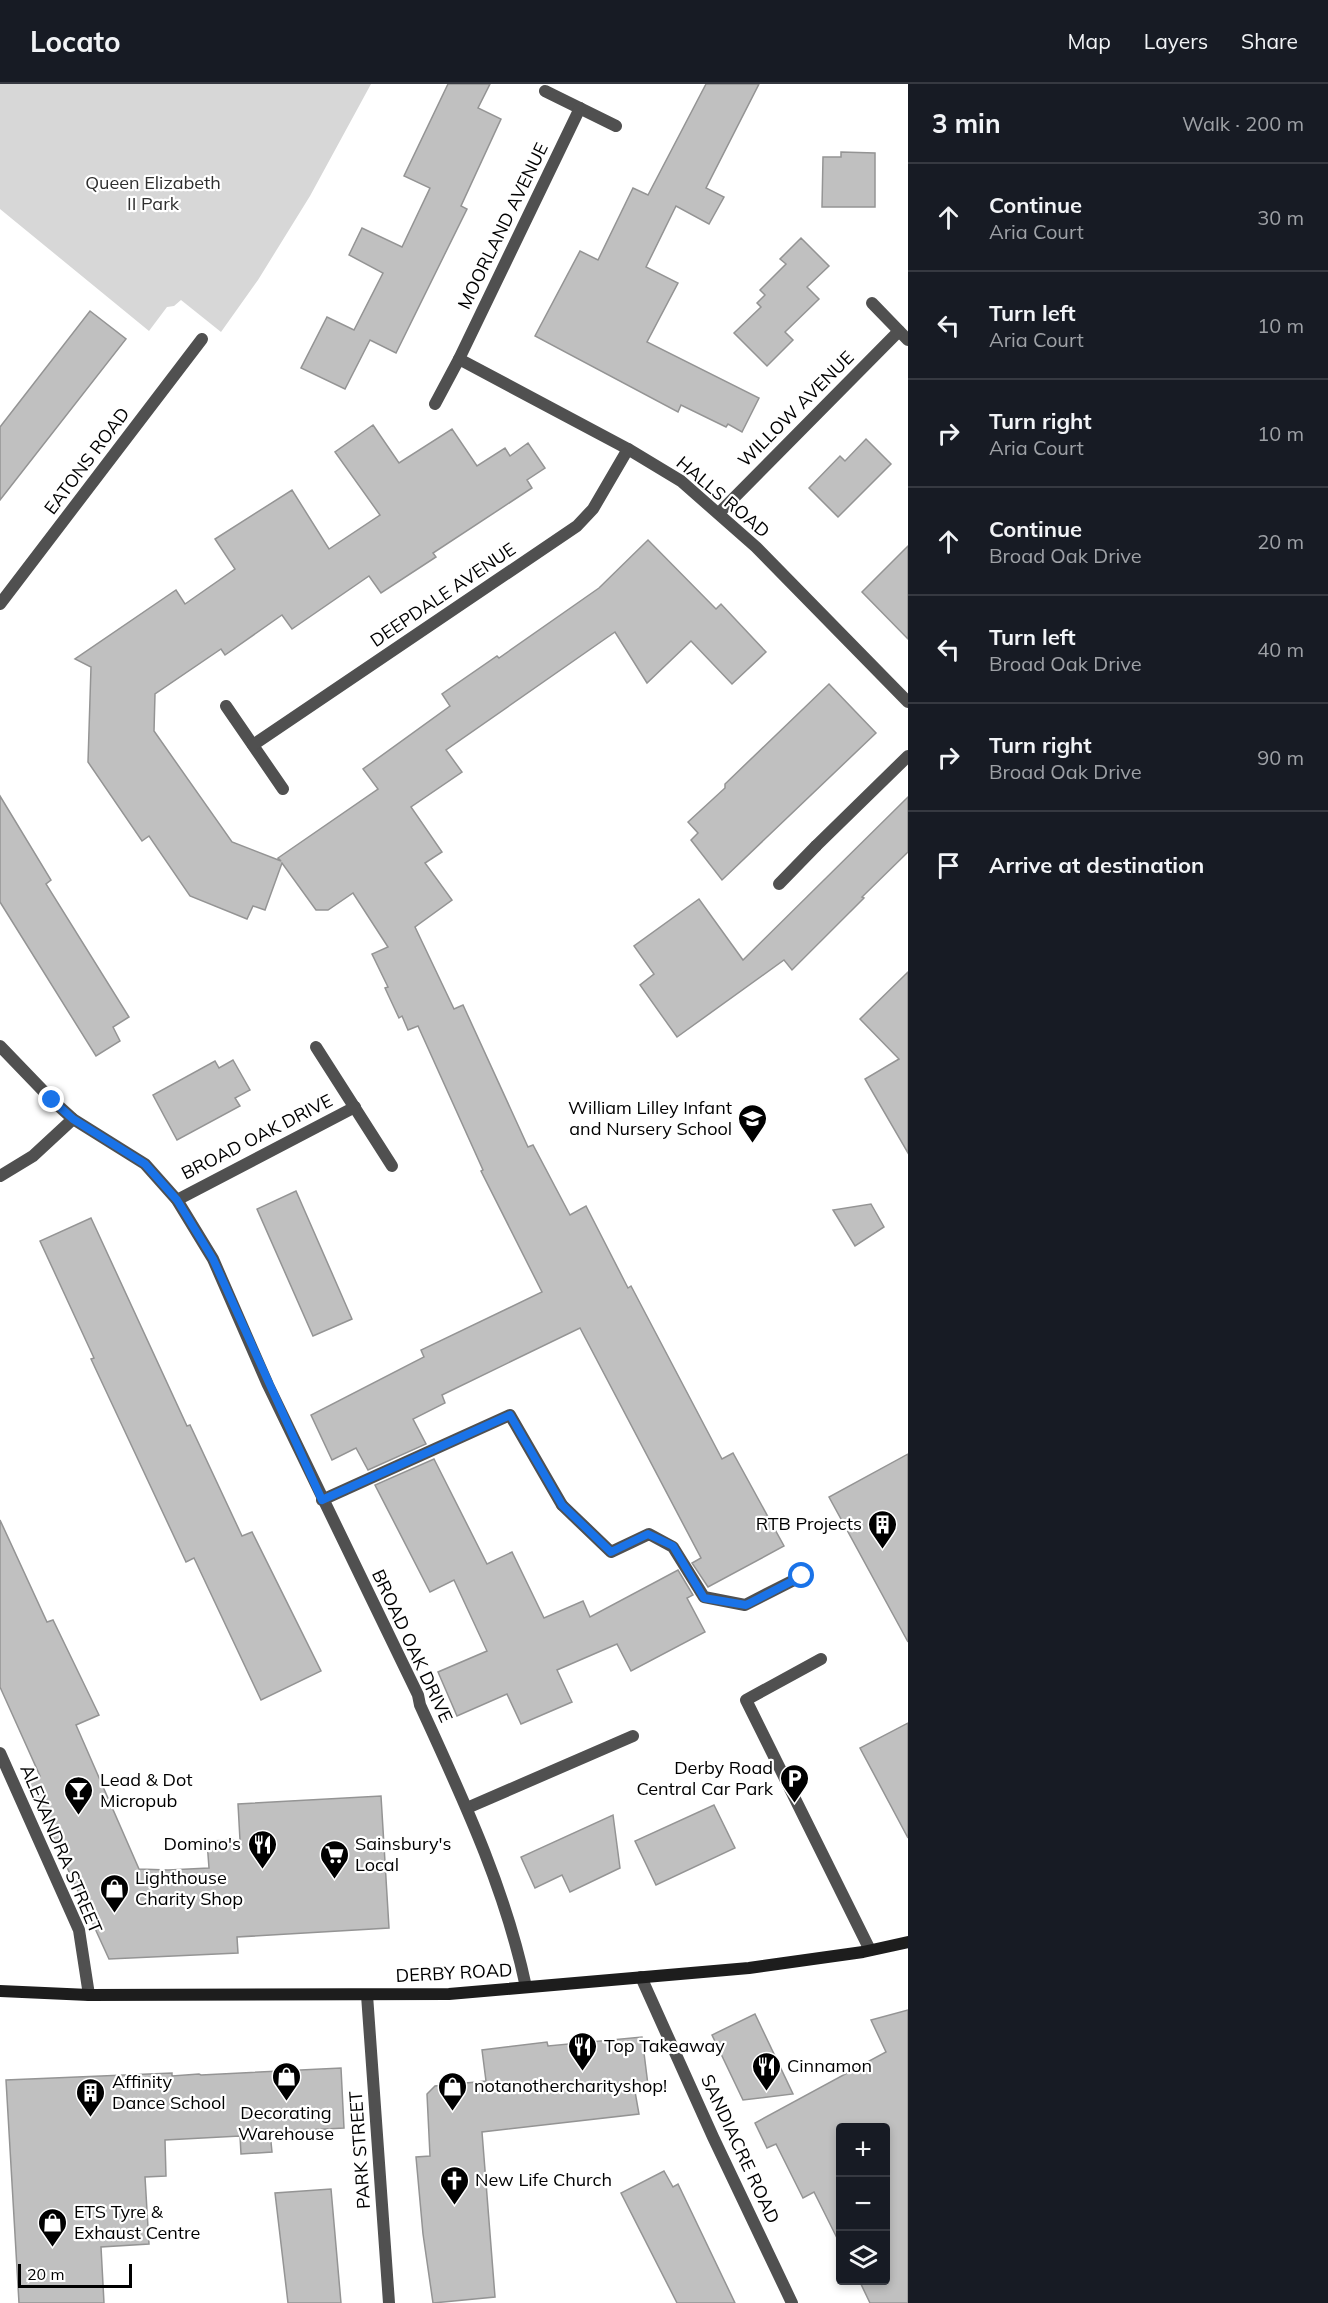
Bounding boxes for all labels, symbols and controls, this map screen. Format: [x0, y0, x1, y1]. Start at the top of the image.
text: Locato [30, 24, 121, 59]
text: Map [1068, 28, 1111, 54]
text: Layers [1144, 28, 1208, 54]
text: Share [1241, 28, 1298, 54]
text: 3 min [932, 107, 1001, 140]
text: Walk · 200 m [1182, 111, 1304, 136]
street label: MOORLAND AVENUE [452, 139, 553, 313]
park label: Queen Elizabeth II Park [85, 171, 221, 215]
text: Continue [989, 191, 1082, 219]
icon: ahead [932, 201, 965, 234]
text: 30 m [1257, 205, 1304, 230]
text: Aria Court [989, 219, 1084, 244]
text: Turn left [989, 299, 1076, 327]
icon: left [932, 309, 965, 342]
text: 10 m [1257, 313, 1304, 338]
text: Aria Court [989, 327, 1084, 352]
street label: WILLOW AVENUE [733, 346, 858, 471]
street label: EATONS ROAD [39, 403, 134, 519]
text: Turn right [989, 407, 1092, 435]
icon: right [932, 417, 965, 450]
text: 10 m [1257, 421, 1304, 446]
text: Aria Court [989, 435, 1084, 460]
street label: HALLS ROAD [672, 451, 775, 542]
text: Continue [989, 515, 1082, 543]
icon: ahead [932, 525, 965, 558]
text: 20 m [1257, 529, 1304, 554]
street label: DEEPDALE AVENUE [366, 537, 520, 652]
text: Broad Oak Drive [989, 543, 1142, 568]
text: Turn left [989, 623, 1076, 651]
icon: left [932, 633, 965, 666]
text: 40 m [1257, 637, 1304, 662]
text: Broad Oak Drive [989, 651, 1142, 676]
text: Turn right [989, 731, 1092, 759]
icon: right [932, 741, 965, 774]
text: 90 m [1257, 745, 1304, 770]
text: Broad Oak Drive [989, 759, 1142, 784]
icon: arrive [932, 849, 965, 882]
text: Arrive at destination [989, 851, 1204, 879]
route end [38, 1086, 64, 1112]
street label: BROAD OAK DRIVE [177, 1089, 336, 1185]
place label: William Lilley Infant and Nursery School [568, 1096, 732, 1140]
school or university icon: William Lilley Infant and Nursery School [737, 1102, 769, 1144]
building icon: RTB Projects [867, 1508, 899, 1550]
place label: RTB Projects [756, 1512, 862, 1535]
route start [788, 1562, 814, 1588]
street label: BROAD OAK DRIVE [367, 1566, 458, 1726]
place label: Derby Road Central Car Park [637, 1756, 774, 1800]
street label: ALEXANDRA STREET [15, 1761, 108, 1937]
parking icon: Derby Road Central Car Park [778, 1762, 810, 1804]
place label: Lead & Dot Micropub [100, 1768, 193, 1812]
bar icon: Lead & Dot Micropub [63, 1774, 95, 1816]
restaurant icon: Domino's [246, 1828, 278, 1870]
place label: Domino's [163, 1832, 241, 1855]
place label: Sainsbury's Local [355, 1832, 452, 1876]
supermarket icon: Sainsbury's Local [318, 1838, 350, 1880]
place label: Lighthouse Charity Shop [135, 1866, 243, 1910]
shop icon: Lighthouse Charity Shop [98, 1872, 130, 1914]
street label: DERBY ROAD [395, 1958, 513, 1987]
restaurant icon: Top Takeaway [567, 2030, 599, 2072]
place label: Top Takeaway [604, 2034, 725, 2057]
restaurant icon: Cinnamon [750, 2050, 782, 2092]
place label: Cinnamon [787, 2054, 872, 2077]
shop icon: Decorating Warehouse [270, 2060, 302, 2102]
place label: Affinity Dance School [112, 2070, 226, 2114]
shop icon: notanothercharityshop! [437, 2070, 469, 2112]
street label: SANDIACRE ROAD [696, 2071, 785, 2227]
place label: notanothercharityshop! [474, 2074, 667, 2097]
building icon: Affinity Dance School [75, 2076, 107, 2118]
street label: PARK STREET [344, 2090, 375, 2210]
place label: Decorating Warehouse [238, 2101, 334, 2145]
map controls [836, 2123, 890, 2285]
button: + [836, 2123, 890, 2177]
church icon: New Life Church [438, 2164, 470, 2206]
place label: New Life Church [475, 2168, 612, 2191]
button: − [836, 2177, 890, 2231]
place label: ETS Tyre & Exhaust Centre [74, 2200, 200, 2244]
shop icon: ETS Tyre & Exhaust Centre [37, 2206, 69, 2248]
button: layers [836, 2231, 890, 2285]
scale bar [18, 2261, 132, 2288]
text: 20 m [27, 2264, 64, 2284]

